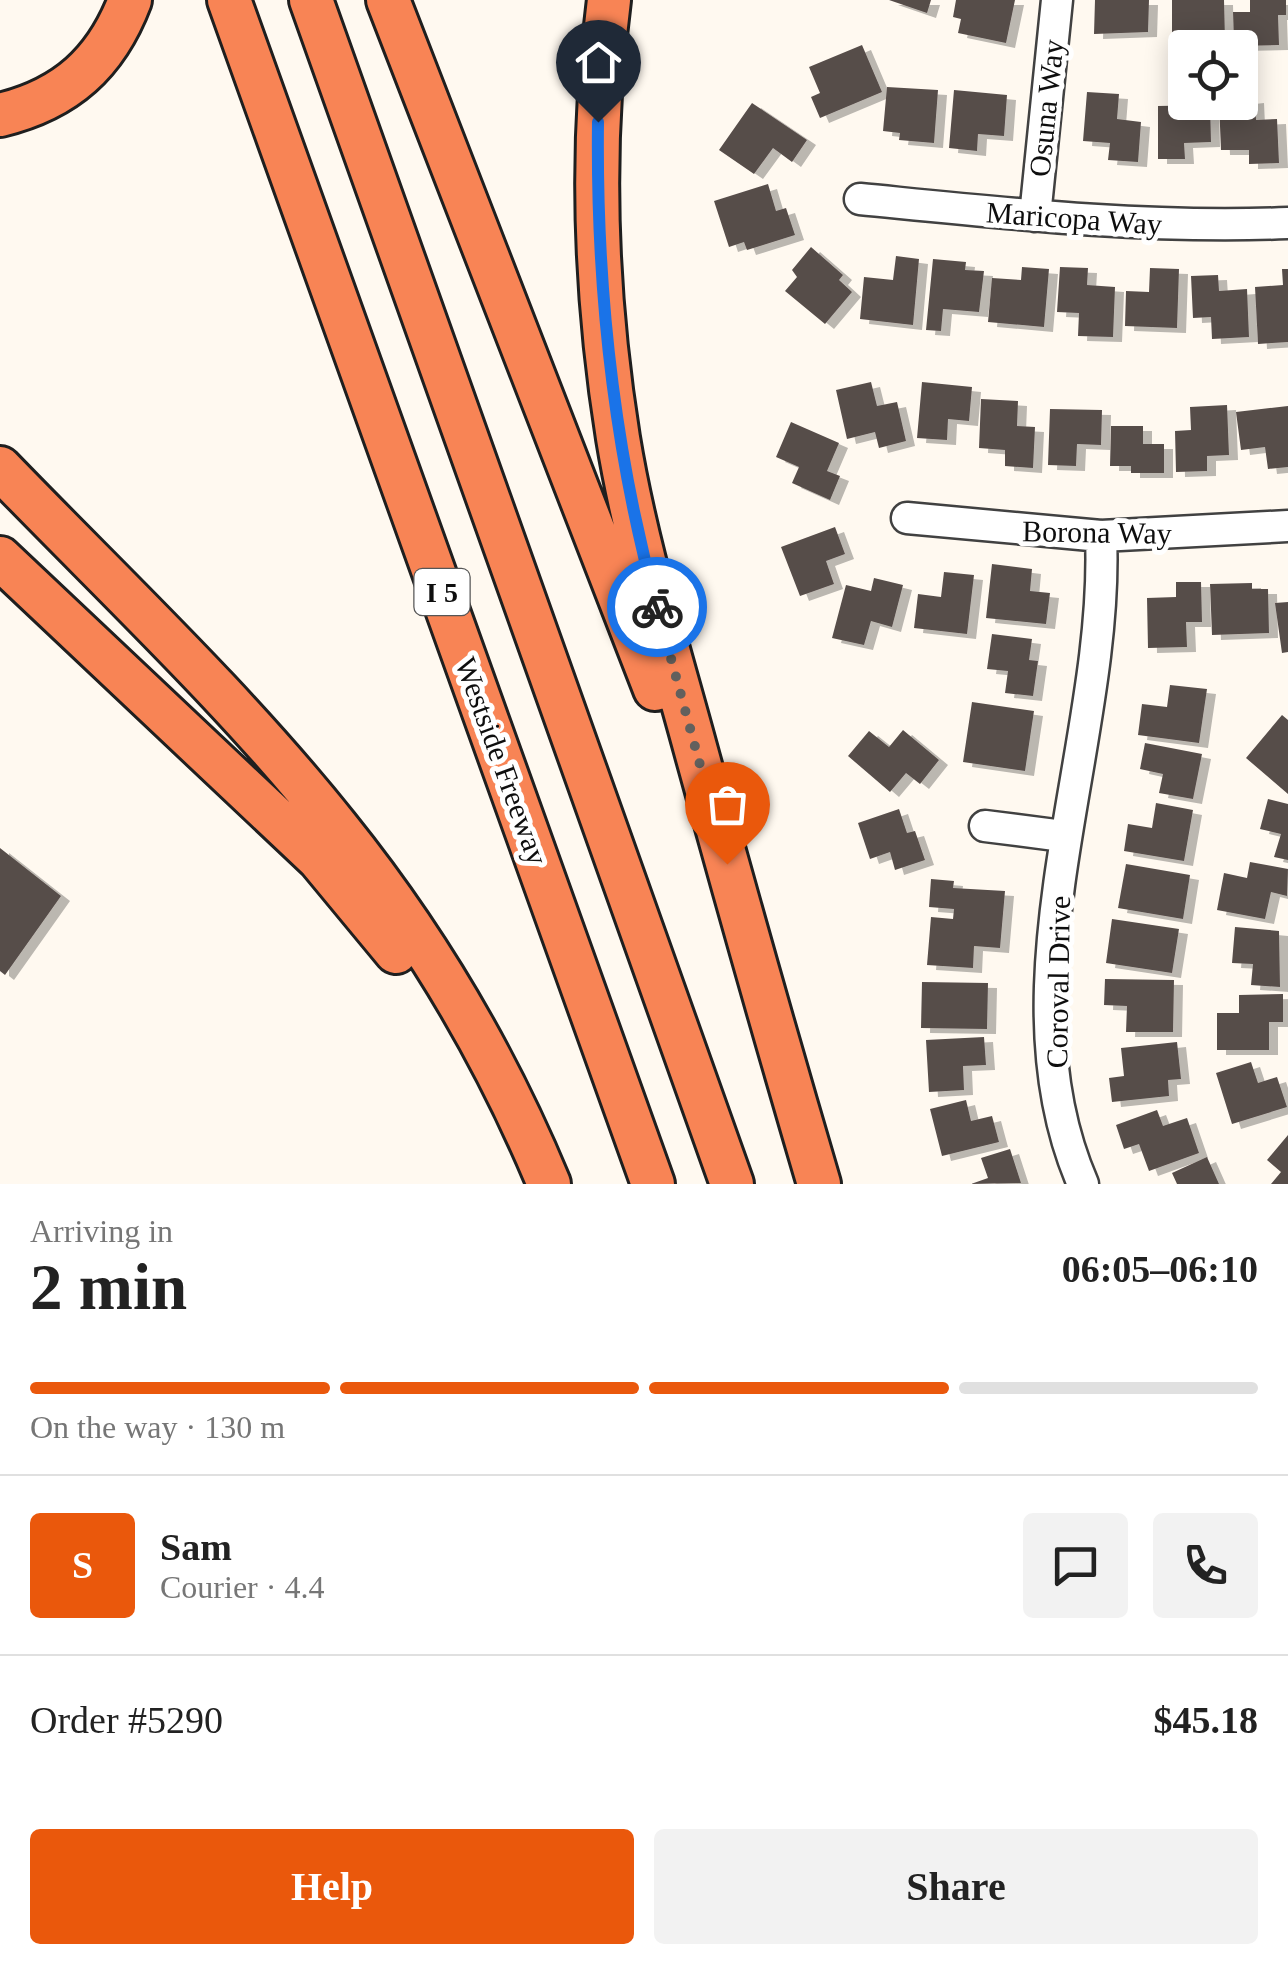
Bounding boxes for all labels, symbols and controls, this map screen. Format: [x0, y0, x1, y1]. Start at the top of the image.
pin [556, 20, 641, 123]
map controls [1168, 30, 1258, 120]
button: locate [1168, 30, 1258, 120]
icon: home [571, 35, 626, 90]
street label: Osuna Way [1022, 38, 1070, 178]
street label: Maricopa Way [985, 195, 1163, 241]
street label: Borona Way [1022, 514, 1172, 550]
courier [607, 557, 707, 657]
road number: I 5 [414, 569, 470, 615]
icon: bike [630, 580, 685, 635]
street label: Westside Freeway [449, 653, 555, 869]
pin [685, 762, 770, 865]
icon: bag [700, 777, 755, 832]
street label: Coroval Drive [1040, 895, 1076, 1069]
text: Arriving in [30, 1213, 173, 1249]
text: 06:05–06:10 [1062, 1248, 1258, 1290]
text: 2 min [30, 1251, 187, 1323]
text: On the way · 130 m [30, 1409, 285, 1445]
button: chat [1023, 1513, 1128, 1618]
button: phone [1153, 1513, 1258, 1618]
text: Sam [160, 1526, 232, 1568]
text: S [72, 1544, 93, 1586]
text: Courier · 4.4 [160, 1569, 324, 1605]
text: Order #5290 [30, 1699, 223, 1741]
text: $45.18 [1154, 1699, 1258, 1741]
button: Help [30, 1829, 634, 1944]
button: Share [654, 1829, 1258, 1944]

